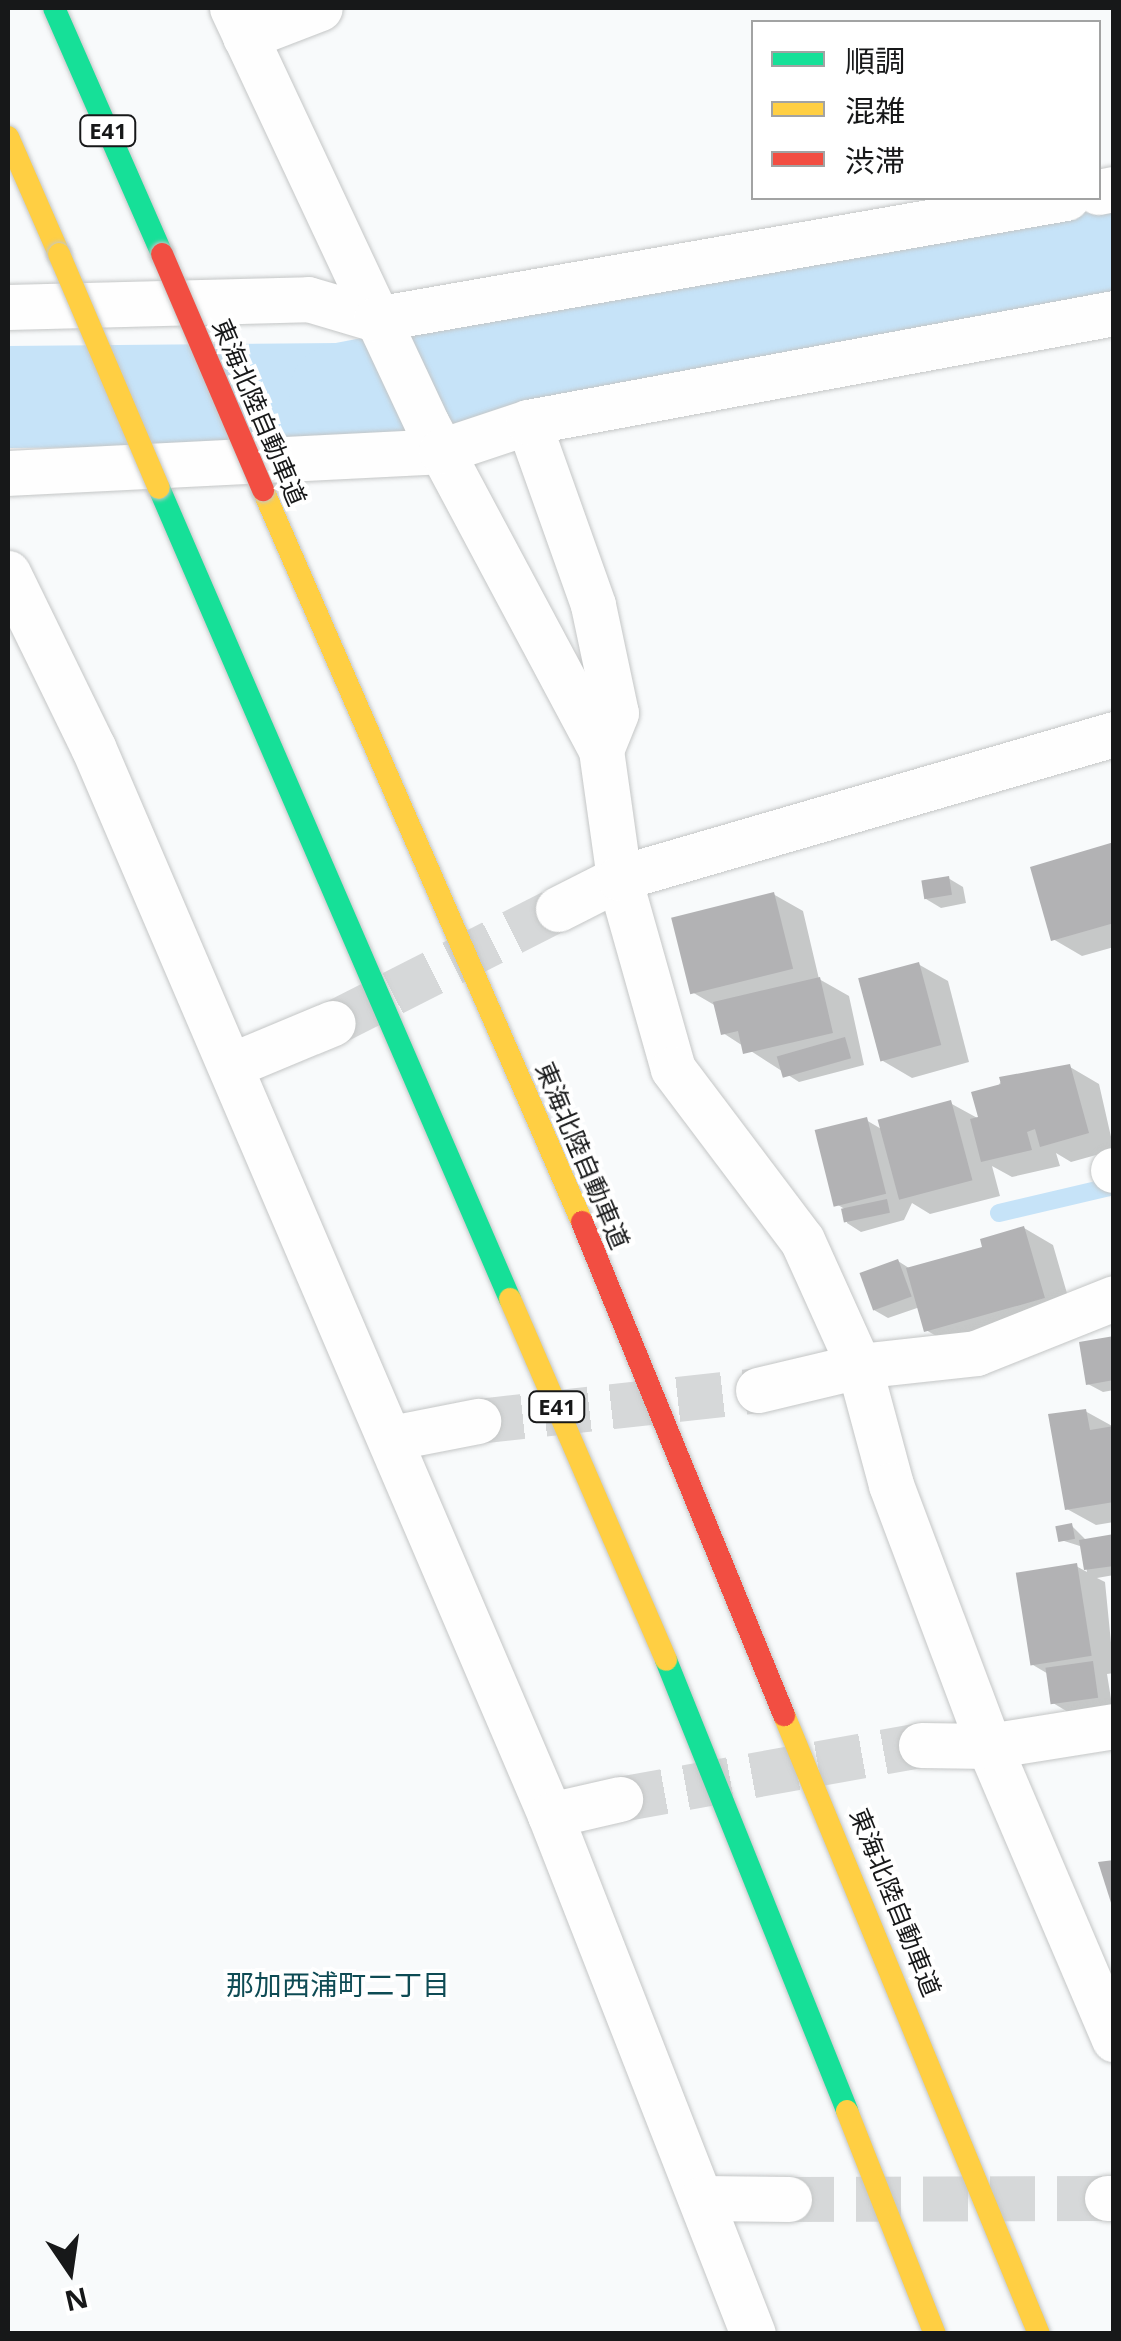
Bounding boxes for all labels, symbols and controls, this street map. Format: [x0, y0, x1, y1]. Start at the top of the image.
legend [751, 20, 1101, 200]
text: 順調 [845, 40, 905, 81]
text: 混雑 [845, 90, 905, 131]
road number: E41 [78, 114, 138, 148]
text: 渋滞 [845, 140, 905, 181]
street label: 東海北陸自動車道 [207, 314, 313, 510]
street label: 東海北陸自動車道 [530, 1057, 636, 1253]
road number: E41 [527, 1390, 587, 1424]
street label: 東海北陸自動車道 [845, 1804, 947, 2000]
district label: 那加西浦町二丁目 [226, 1967, 450, 2001]
north arrow [20, 2221, 120, 2321]
text: N [61, 2279, 92, 2321]

